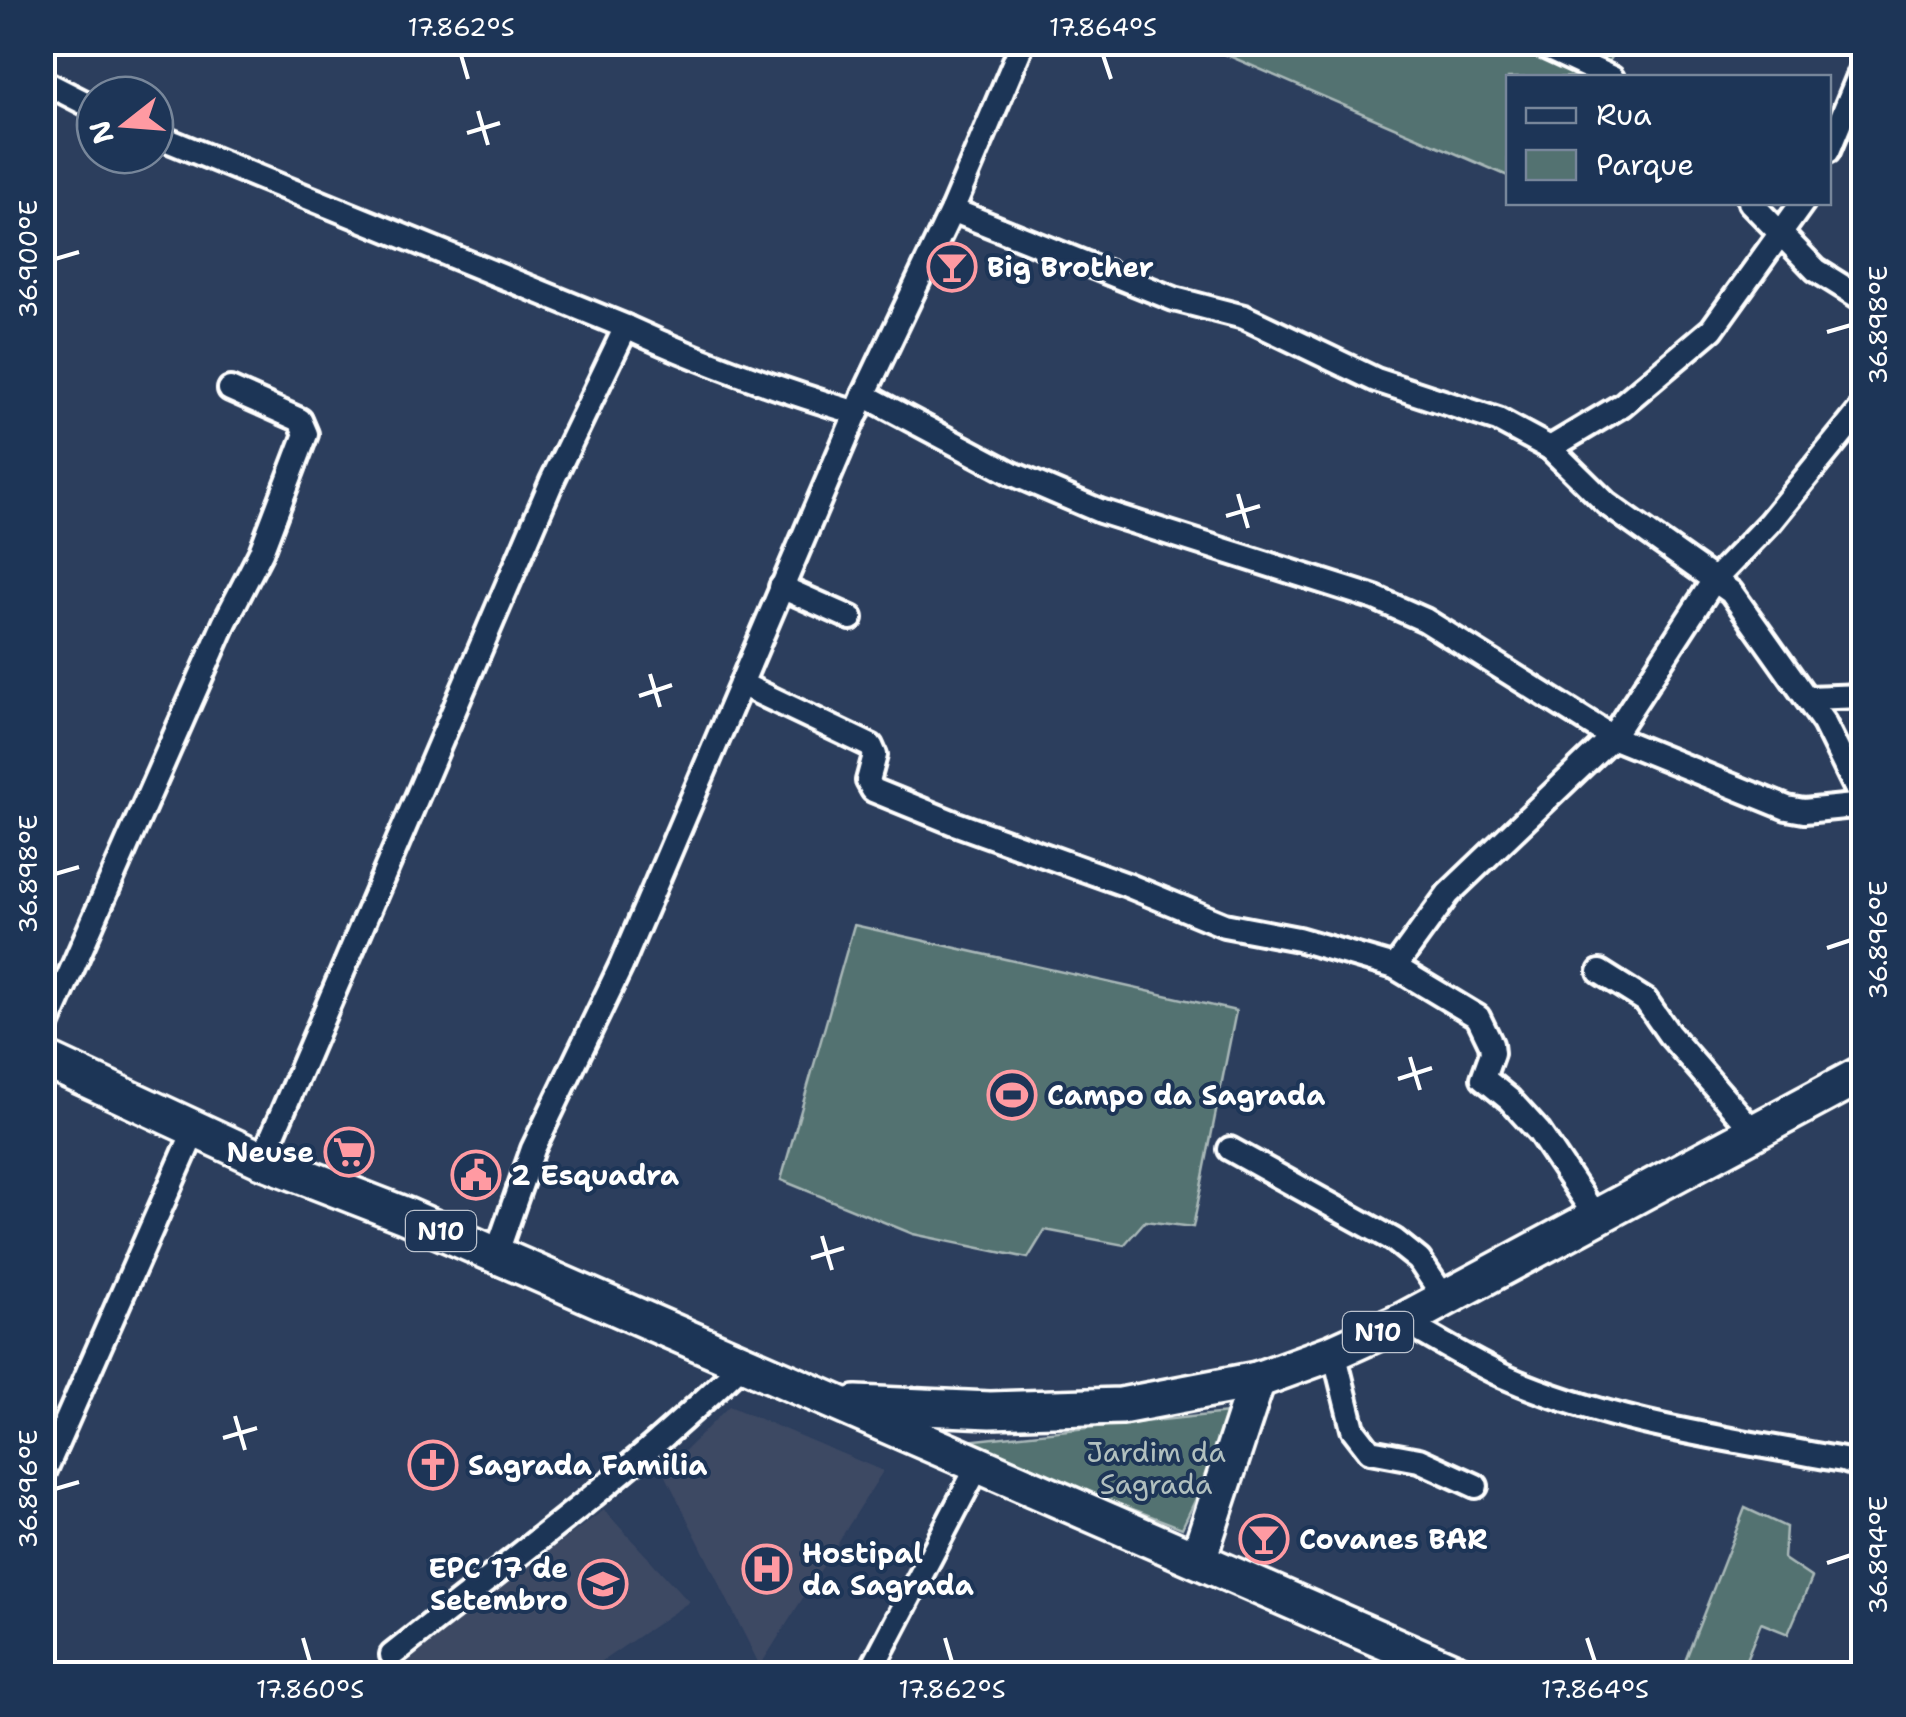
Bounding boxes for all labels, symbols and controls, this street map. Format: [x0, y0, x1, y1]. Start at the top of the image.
text: 17.862°S [407, 10, 515, 44]
text: 17.864°S [1049, 10, 1157, 44]
north arrow [75, 75, 175, 175]
legend [1506, 75, 1831, 205]
text: Rua [1596, 94, 1652, 135]
text: N [80, 116, 123, 148]
text: Parque [1596, 144, 1694, 185]
text: 36.900°E [11, 200, 45, 318]
bar icon: Big Brother [926, 241, 978, 293]
place label: Big Brother [987, 248, 1154, 286]
text: 36.898°E [1861, 265, 1895, 385]
text: 36.898°E [11, 814, 45, 934]
text: 36.896°E [1861, 881, 1895, 999]
sports icon: Campo da Sagrada [986, 1069, 1038, 1121]
place label: Campo da Sagrada [1047, 1076, 1325, 1114]
supermarket icon: Neuse [323, 1126, 375, 1178]
place label: Neuse [227, 1133, 314, 1171]
public building icon: 2 Esquadra [450, 1149, 502, 1201]
place label: 2 Esquadra [511, 1156, 679, 1194]
road number: N10 [406, 1211, 476, 1251]
road number: N10 [1343, 1312, 1413, 1352]
text: 36.896°E [11, 1430, 45, 1548]
park label: Jardim da Sagrada [1086, 1433, 1226, 1503]
church icon: Sagrada Familia [407, 1439, 459, 1491]
place label: Sagrada Familia [468, 1446, 707, 1484]
text: 36.894°E [1861, 1496, 1895, 1614]
bar icon: Covanes BAR [1238, 1513, 1290, 1565]
place label: Covanes BAR [1299, 1520, 1488, 1558]
place label: Hostipal da Sagrada [802, 1534, 974, 1604]
hospital icon: Hostipal da Sagrada [741, 1543, 793, 1595]
place label: EPC 17 de Setembro [428, 1549, 568, 1619]
school or university icon: EPC 17 de Setembro [577, 1558, 629, 1610]
text: 17.860°S [256, 1672, 364, 1706]
text: 17.862°S [898, 1672, 1006, 1706]
text: 17.864°S [1541, 1672, 1649, 1706]

